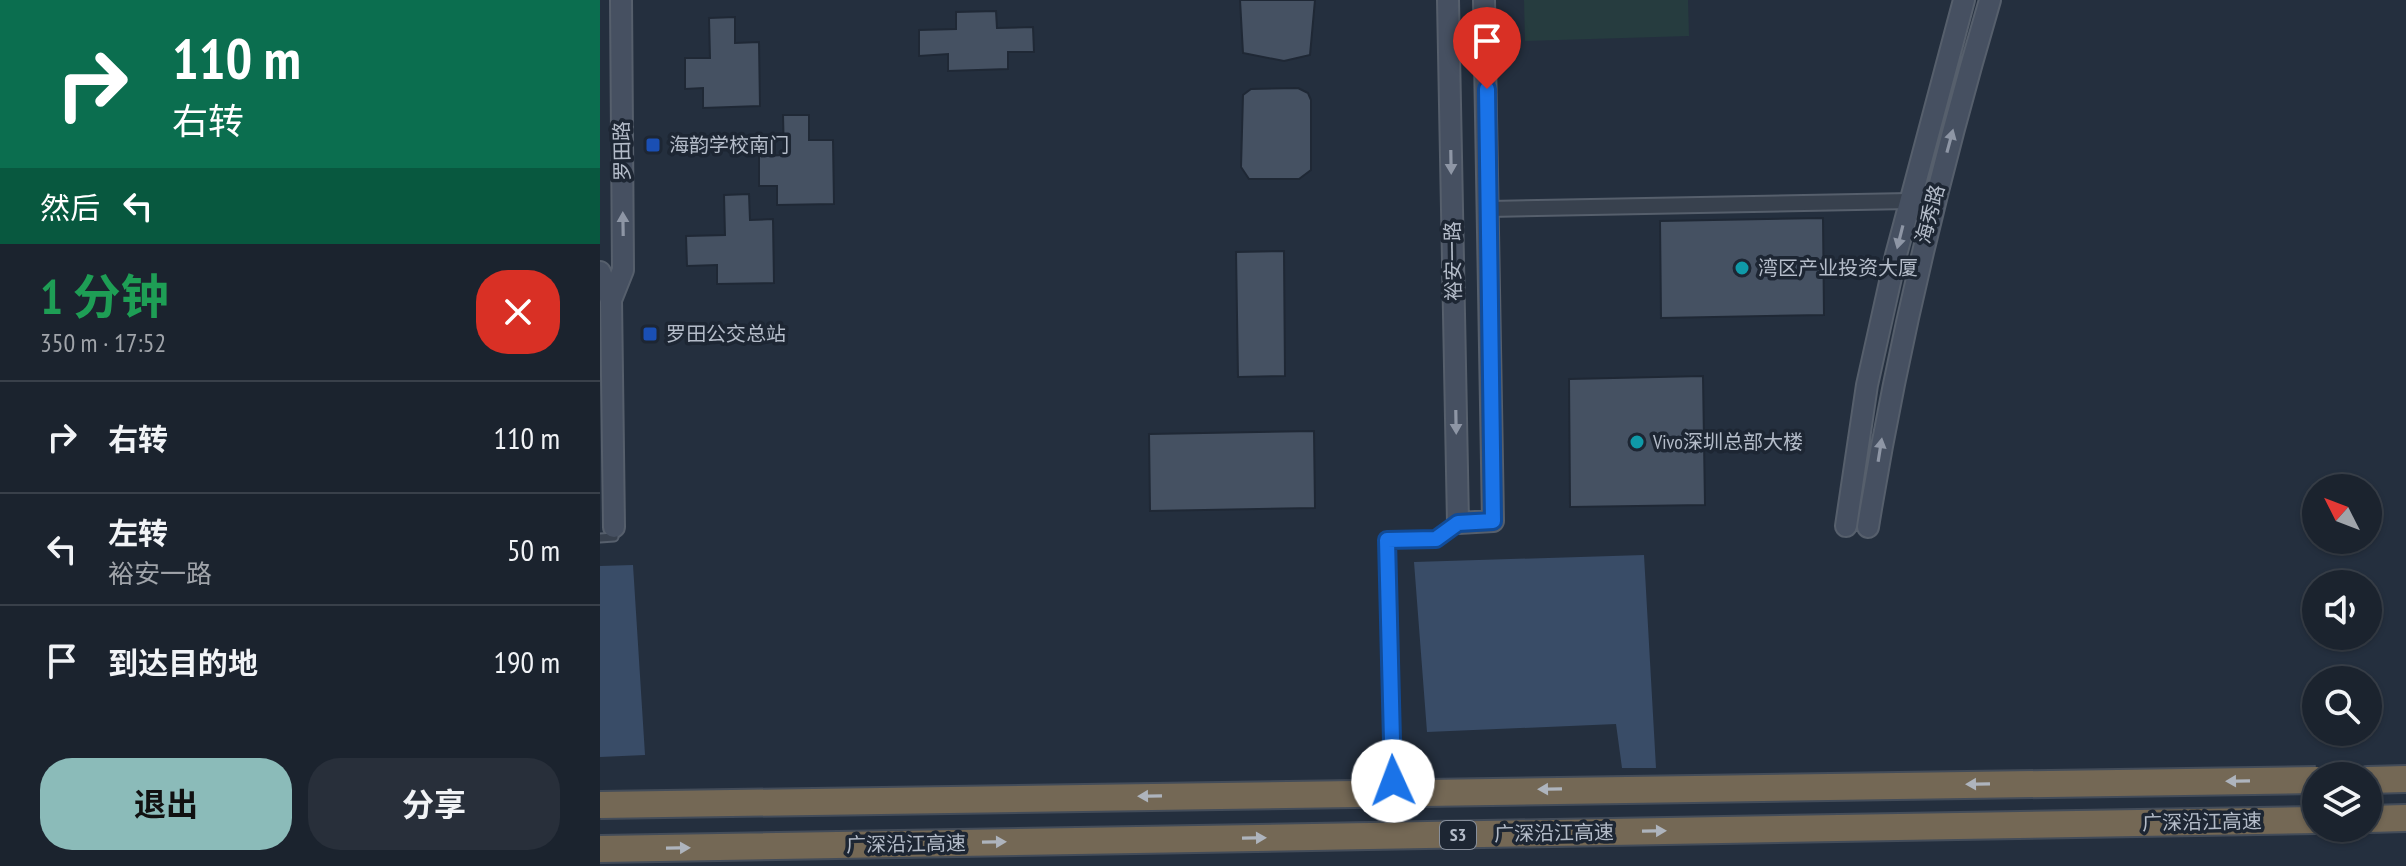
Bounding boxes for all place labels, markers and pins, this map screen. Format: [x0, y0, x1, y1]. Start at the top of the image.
pin [1453, 7, 1521, 89]
place label: 海韵学校南门 [669, 132, 789, 158]
marker: 海韵学校南门 [644, 136, 662, 154]
place label: 湾区产业投资大厦 [1758, 255, 1918, 281]
marker: 湾区产业投资大厦 [1733, 259, 1751, 277]
place label: 罗田公交总站 [666, 321, 786, 347]
marker: 罗田公交总站 [641, 325, 659, 343]
place label: Vivo深圳总部大楼 [1652, 429, 1803, 455]
marker: Vivo深圳总部大楼 [1628, 433, 1646, 451]

